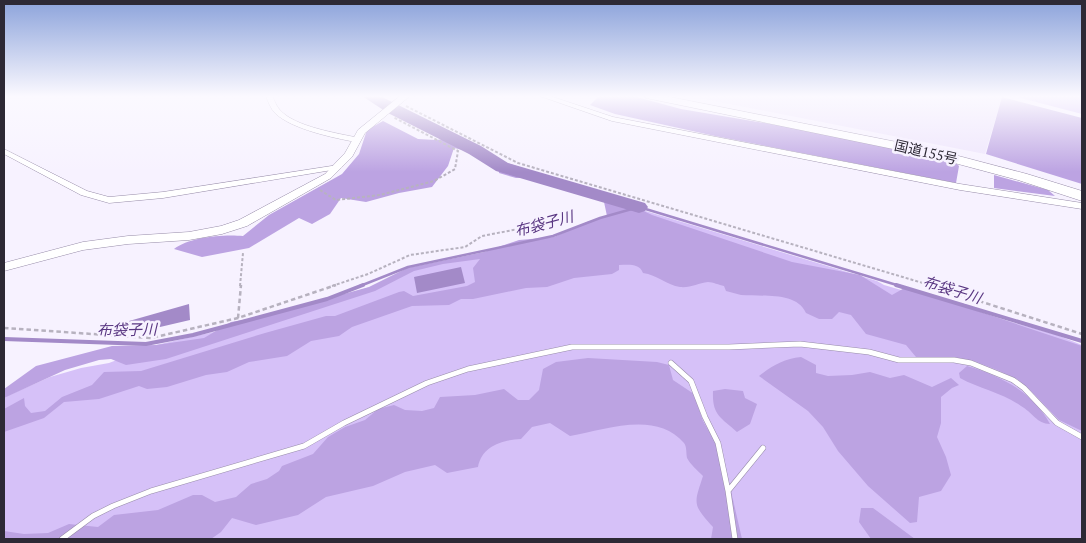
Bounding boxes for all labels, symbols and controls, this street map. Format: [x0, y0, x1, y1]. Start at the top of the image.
street label: 国道155号 [893, 135, 960, 168]
water label: 布袋子川 [512, 205, 577, 240]
water label: 布袋子川 [921, 271, 986, 308]
water label: 布袋子川 [97, 318, 159, 340]

